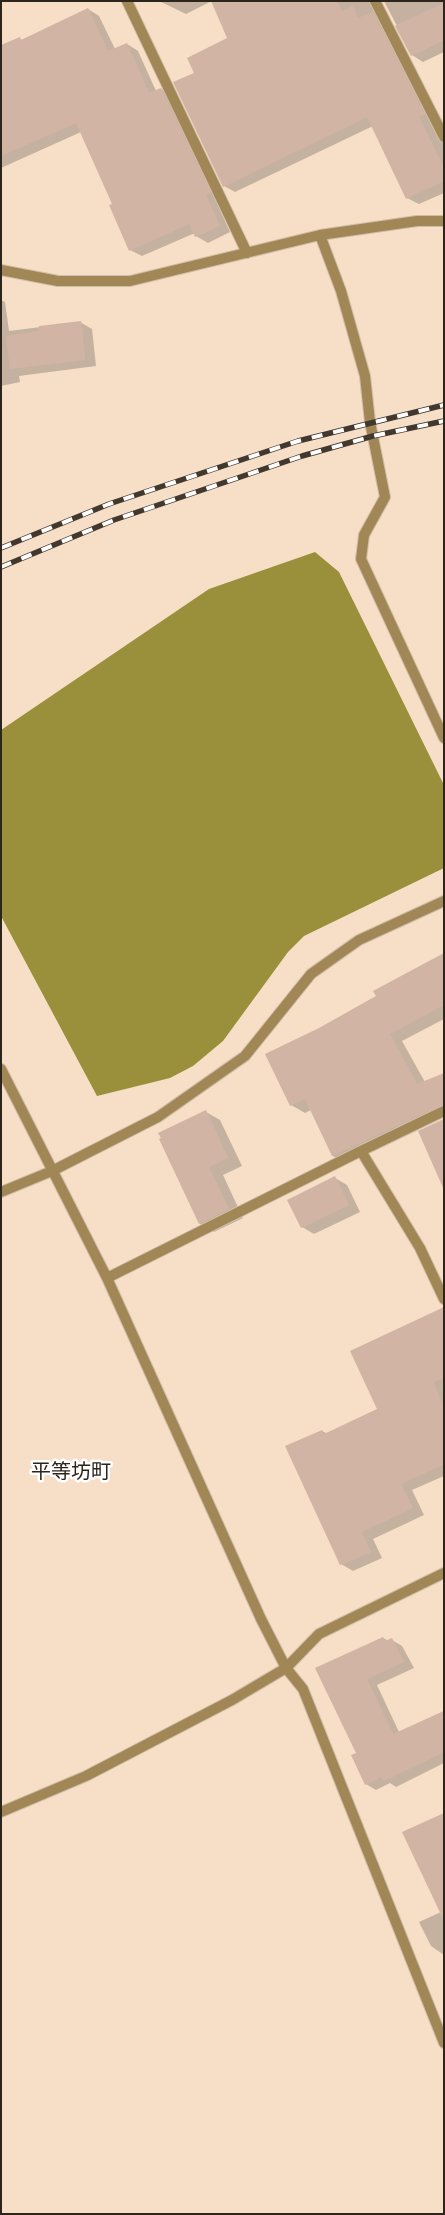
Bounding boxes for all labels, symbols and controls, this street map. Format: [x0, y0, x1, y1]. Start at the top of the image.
district label: 平等坊町 [31, 1461, 111, 1485]

